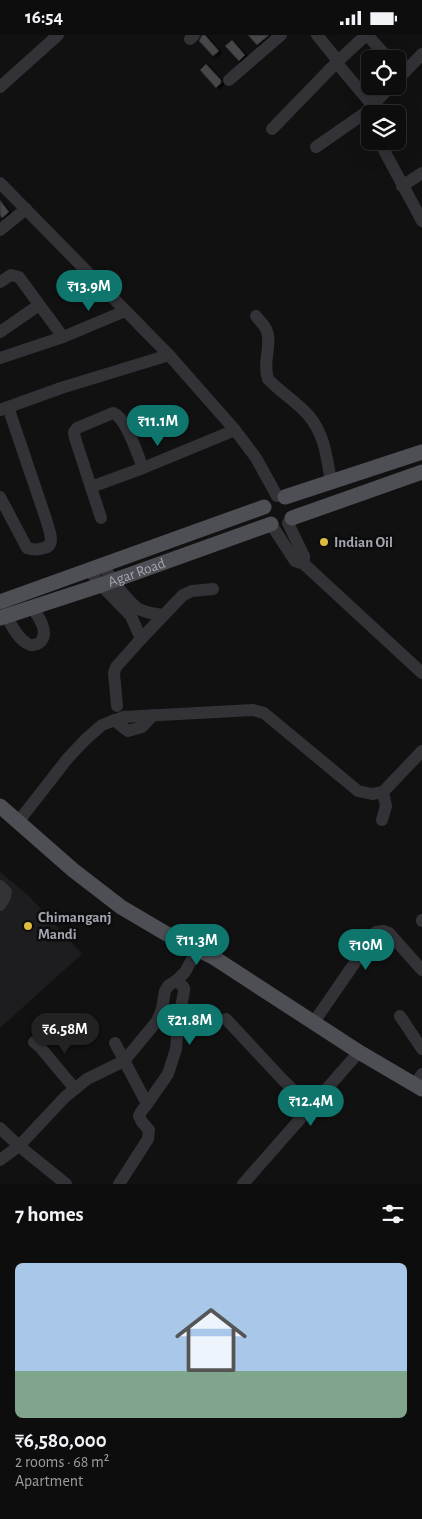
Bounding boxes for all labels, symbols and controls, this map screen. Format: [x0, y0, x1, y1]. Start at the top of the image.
text: 16:54 [25, 8, 63, 27]
map controls [361, 50, 406, 150]
button: locate [361, 50, 406, 95]
button: layers [361, 105, 406, 150]
pin: ₹13.9M [48, 269, 130, 312]
text: ₹13.9M [67, 278, 111, 294]
pin: ₹11.1M [117, 405, 199, 447]
text: ₹11.1M [138, 413, 178, 429]
place label: Indian Oil [334, 535, 393, 550]
marker: Indian Oil [318, 536, 330, 548]
street label: Agar Road [106, 555, 167, 589]
place label: Chimanganj Mandi [38, 910, 112, 942]
marker: Chimanganj Mandi [22, 920, 34, 932]
pin: ₹11.3M [156, 923, 238, 966]
pin: ₹10M [336, 929, 396, 971]
text: ₹11.3M [176, 932, 218, 948]
text: ₹10M [349, 937, 383, 953]
pin: ₹21.8M [149, 1003, 231, 1046]
text: ₹21.8M [168, 1012, 212, 1028]
pin: ₹6.58M [24, 1013, 106, 1055]
text: ₹6.58M [42, 1021, 88, 1037]
pin: ₹12.4M [270, 1085, 352, 1127]
text: ₹12.4M [289, 1093, 333, 1109]
icon: filters [379, 1200, 407, 1228]
text: 7 homes [15, 1204, 84, 1225]
icon: home [166, 1295, 256, 1385]
text: ₹6,580,000 [15, 1430, 107, 1451]
text: 2 rooms · 68 m² [15, 1454, 109, 1470]
text: Apartment [15, 1473, 83, 1489]

